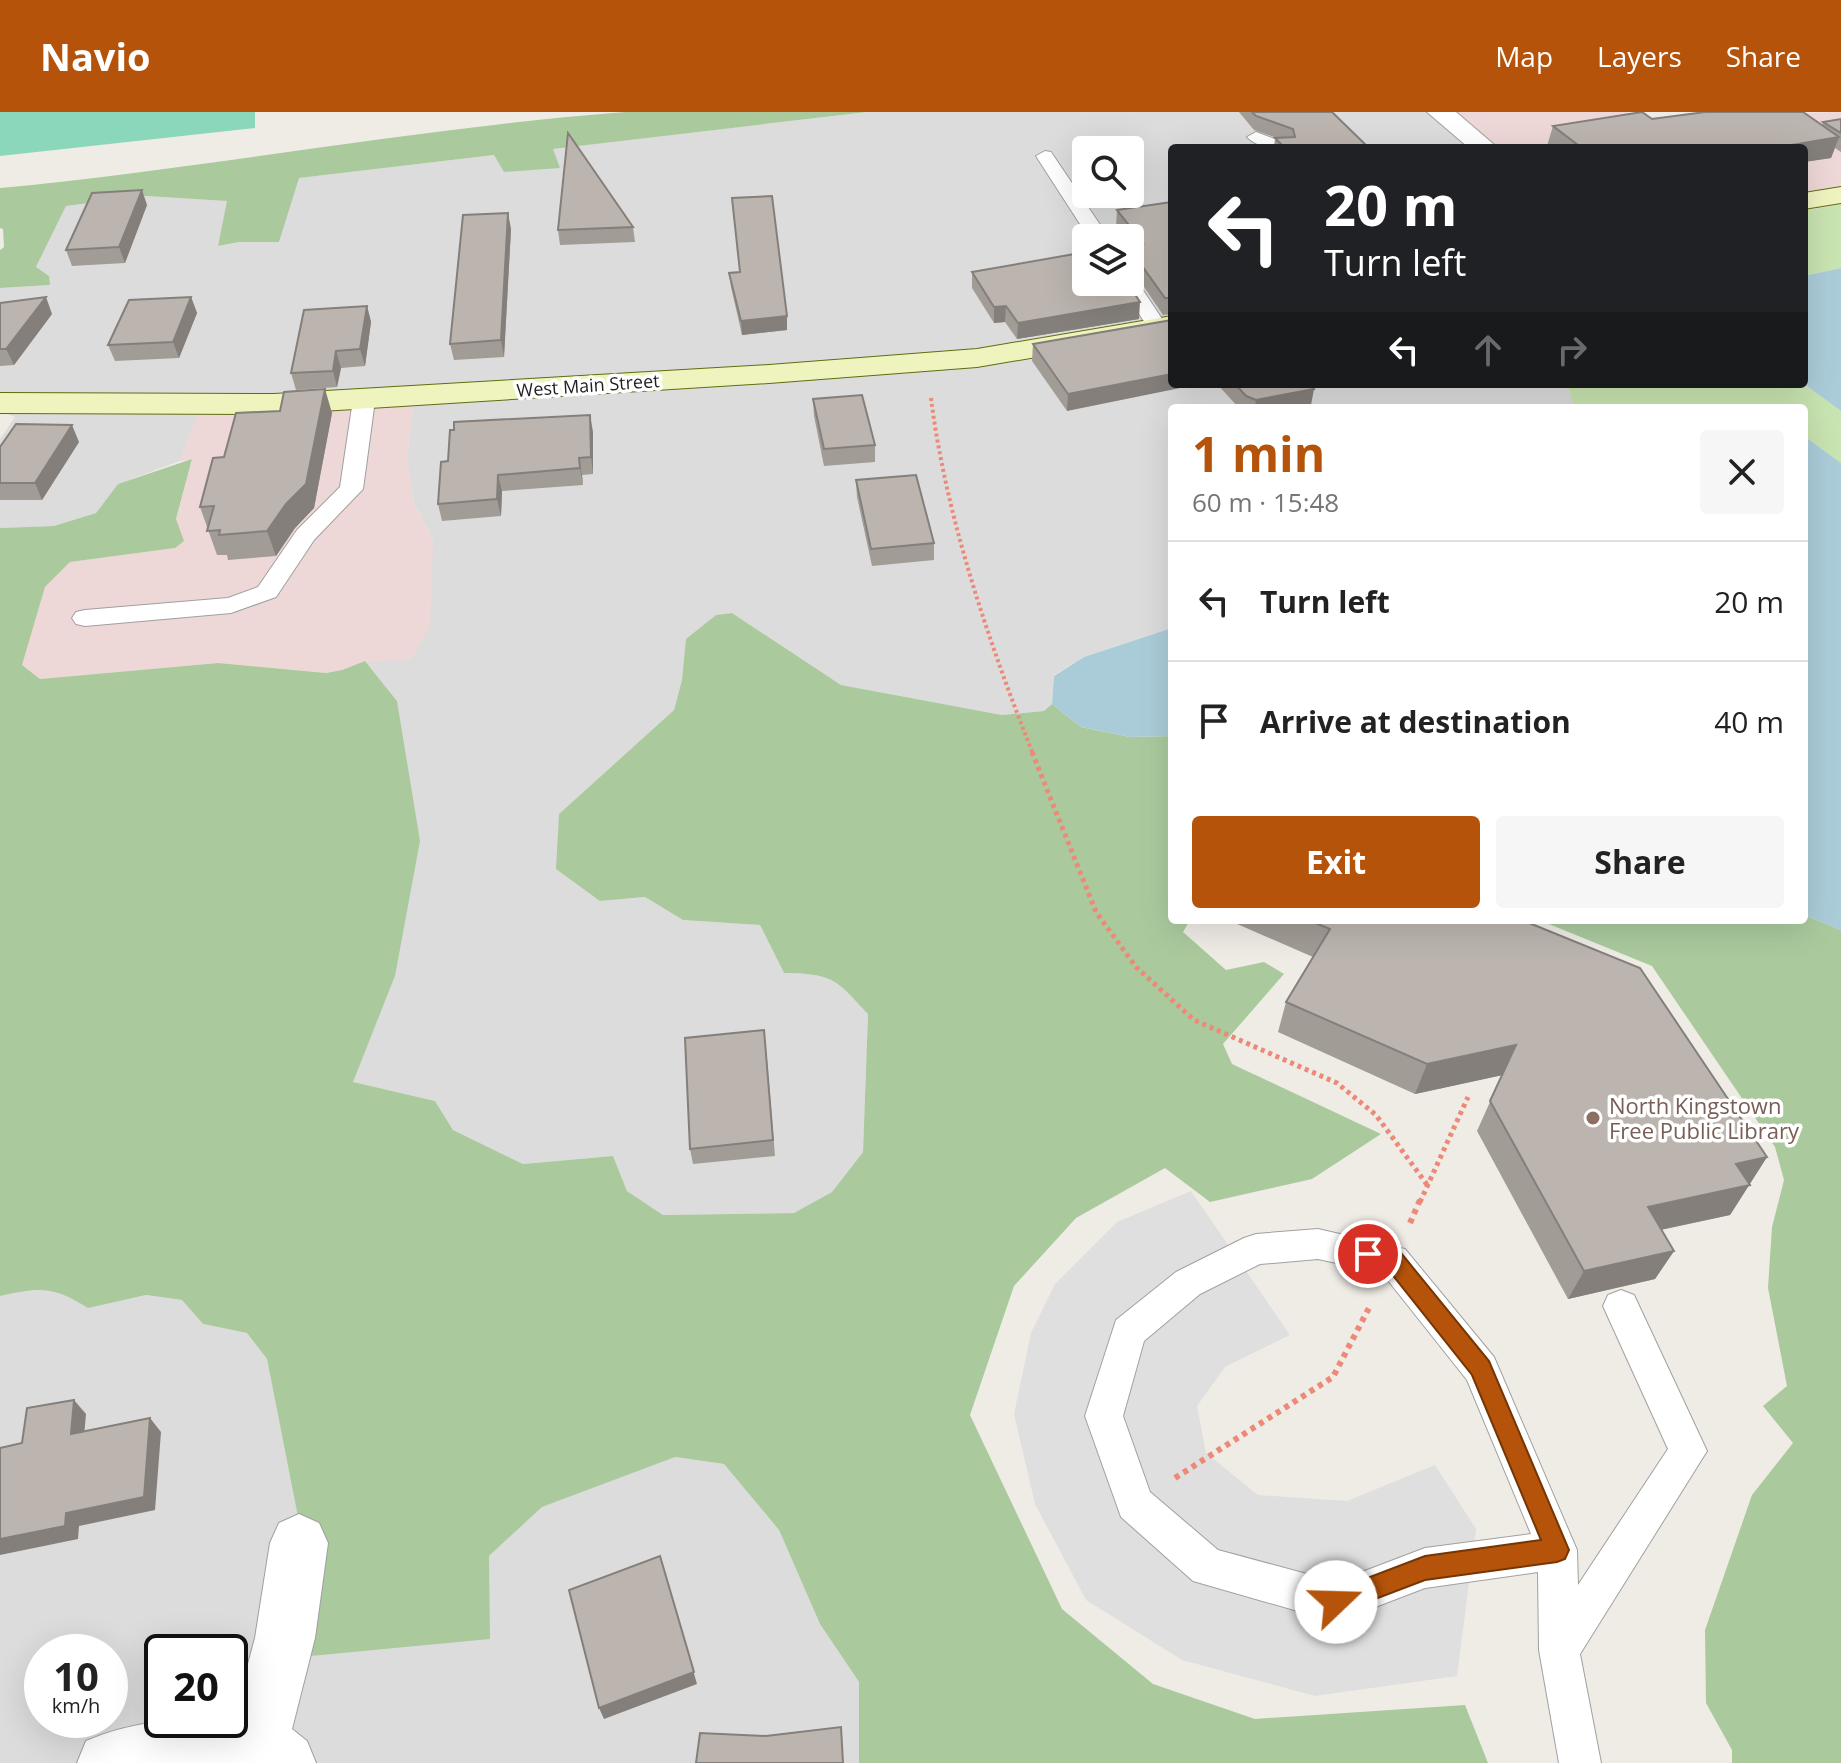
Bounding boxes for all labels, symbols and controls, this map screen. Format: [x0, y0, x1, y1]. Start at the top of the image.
text: Navio [40, 30, 151, 82]
text: Map [1495, 37, 1553, 75]
text: Layers [1597, 37, 1682, 75]
text: Share [1726, 37, 1801, 75]
map controls [1072, 136, 1144, 296]
button: search [1072, 136, 1144, 208]
text: 20 m [1324, 166, 1458, 242]
icon: left [1192, 176, 1296, 280]
button: layers [1072, 224, 1144, 296]
text: Turn left [1324, 238, 1466, 287]
icon: left [1382, 328, 1426, 372]
icon: ahead [1466, 328, 1510, 372]
icon: right [1550, 328, 1594, 372]
street label: West Main Street [516, 368, 660, 402]
text: 1 min [1192, 421, 1325, 486]
button: close [1700, 430, 1784, 514]
text: 60 m · 15:48 [1192, 484, 1339, 520]
icon: left [1192, 579, 1236, 623]
text: Turn left [1260, 581, 1390, 622]
text: 20 m [1714, 581, 1784, 622]
icon: arrive [1192, 699, 1236, 743]
text: Arrive at destination [1260, 701, 1571, 742]
text: 40 m [1714, 701, 1784, 742]
button: Exit [1192, 816, 1480, 908]
button: Share [1496, 816, 1784, 908]
place label: North Kingstown Free Public Library [1609, 1090, 1800, 1145]
marker: North Kingstown Free Public Library [1584, 1109, 1602, 1127]
pin [1334, 1220, 1402, 1288]
icon: arrive [1346, 1232, 1390, 1276]
position arrow [1294, 1560, 1378, 1644]
speed limit sign: 20 [144, 1634, 248, 1738]
text: 10 [53, 1648, 99, 1703]
text: km/h [52, 1692, 100, 1719]

